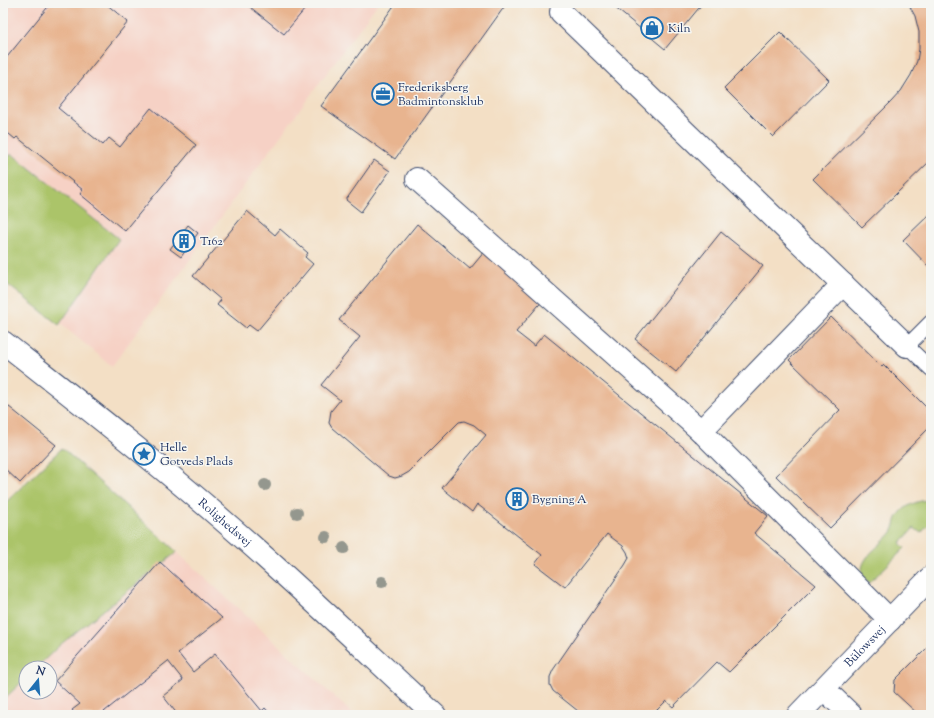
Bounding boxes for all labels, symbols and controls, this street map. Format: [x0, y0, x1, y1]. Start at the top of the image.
shop icon: Kiln [639, 15, 665, 41]
place label: Kiln [668, 20, 691, 38]
place label: Frederiksberg Badmintonsklub [398, 79, 484, 111]
office icon: Frederiksberg Badmintonsklub [370, 81, 396, 107]
building icon: T162 [171, 228, 197, 254]
place label: T162 [200, 233, 223, 251]
place label: Helle Gotveds Plads [160, 439, 233, 471]
place icon: Helle Gotveds Plads [131, 441, 157, 467]
building icon: Bygning A [504, 486, 530, 512]
place label: Bygning A [532, 491, 587, 509]
street label: Rolighedsvej [194, 494, 255, 551]
street label: Bülowsvej [841, 621, 890, 672]
north arrow [18, 660, 58, 700]
text: N [33, 662, 47, 680]

